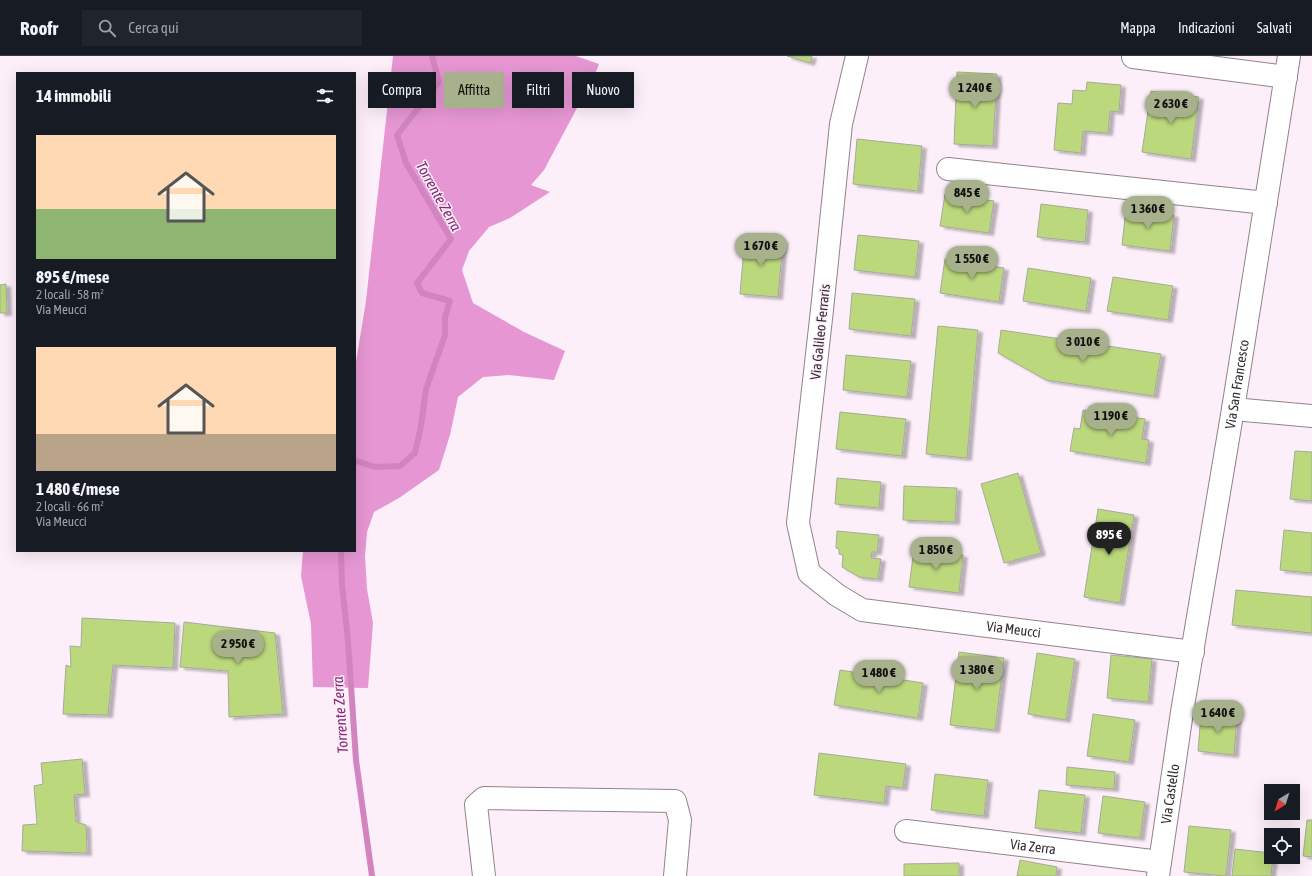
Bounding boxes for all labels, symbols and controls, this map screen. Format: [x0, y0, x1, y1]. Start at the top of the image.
search box [82, 10, 362, 46]
text: Roofr [20, 17, 58, 39]
icon: search [96, 17, 118, 39]
text: Cerca qui [128, 19, 179, 36]
text: Mappa [1120, 20, 1156, 36]
text: Indicazioni [1178, 20, 1235, 36]
text: Salvati [1257, 20, 1292, 36]
chip: Compra [368, 72, 436, 108]
chip: Affitta [444, 72, 504, 108]
chip: Filtri [512, 72, 564, 108]
chip: Nuovo [572, 72, 634, 108]
pin: 1 240 € [938, 75, 1012, 109]
text: 1 240 € [958, 80, 992, 95]
icon: filters [314, 85, 336, 107]
text: 14 immobili [36, 86, 111, 106]
pin: 2 630 € [1134, 91, 1208, 125]
text: 2 630 € [1154, 96, 1188, 111]
water label: Torrente Zerra [413, 158, 465, 234]
icon: home [150, 161, 222, 233]
pin: 845 € [939, 180, 995, 214]
text: 845 € [954, 185, 980, 200]
pin: 1 360 € [1111, 196, 1185, 230]
text: 1 360 € [1131, 201, 1165, 216]
pin: 1 670 € [724, 233, 798, 267]
text: 1 670 € [744, 238, 778, 253]
pin: 1 550 € [935, 246, 1009, 280]
text: 1 550 € [955, 251, 989, 266]
text: 895 €/mese [36, 267, 109, 287]
street label: Via Galileo Ferraris [807, 283, 833, 381]
text: 2 locali · 58 m² [36, 287, 104, 302]
text: Via Meucci [36, 302, 87, 317]
pin: 3 010 € [1046, 329, 1120, 363]
text: 3 010 € [1066, 334, 1100, 349]
street label: Via San Francesco [1222, 338, 1252, 430]
icon: home [150, 373, 222, 445]
pin: 1 190 € [1074, 403, 1148, 437]
text: 1 190 € [1094, 408, 1128, 423]
text: 1 480 €/mese [36, 479, 120, 499]
text: 2 locali · 66 m² [36, 499, 104, 514]
text: Via Meucci [36, 514, 87, 529]
pin: 895 € [1081, 522, 1137, 556]
text: 895 € [1096, 527, 1122, 542]
pin: 1 850 € [899, 537, 973, 571]
text: 1 850 € [919, 542, 953, 557]
street label: Via Meucci [986, 618, 1042, 641]
pin: 2 950 € [201, 631, 275, 665]
text: 2 950 € [221, 636, 255, 651]
pin: 1 380 € [940, 657, 1014, 691]
pin: 1 480 € [842, 660, 916, 694]
text: 1 380 € [960, 662, 994, 677]
text: 1 480 € [862, 665, 896, 680]
water label: Torrente Zerra [329, 676, 351, 754]
pin: 1 640 € [1181, 700, 1255, 734]
text: 1 640 € [1201, 705, 1235, 720]
street label: Via Castello [1158, 763, 1182, 825]
north arrow [1264, 784, 1300, 820]
map controls [1264, 784, 1300, 864]
button: locate [1264, 828, 1300, 864]
street label: Via Zerra [1009, 836, 1057, 857]

